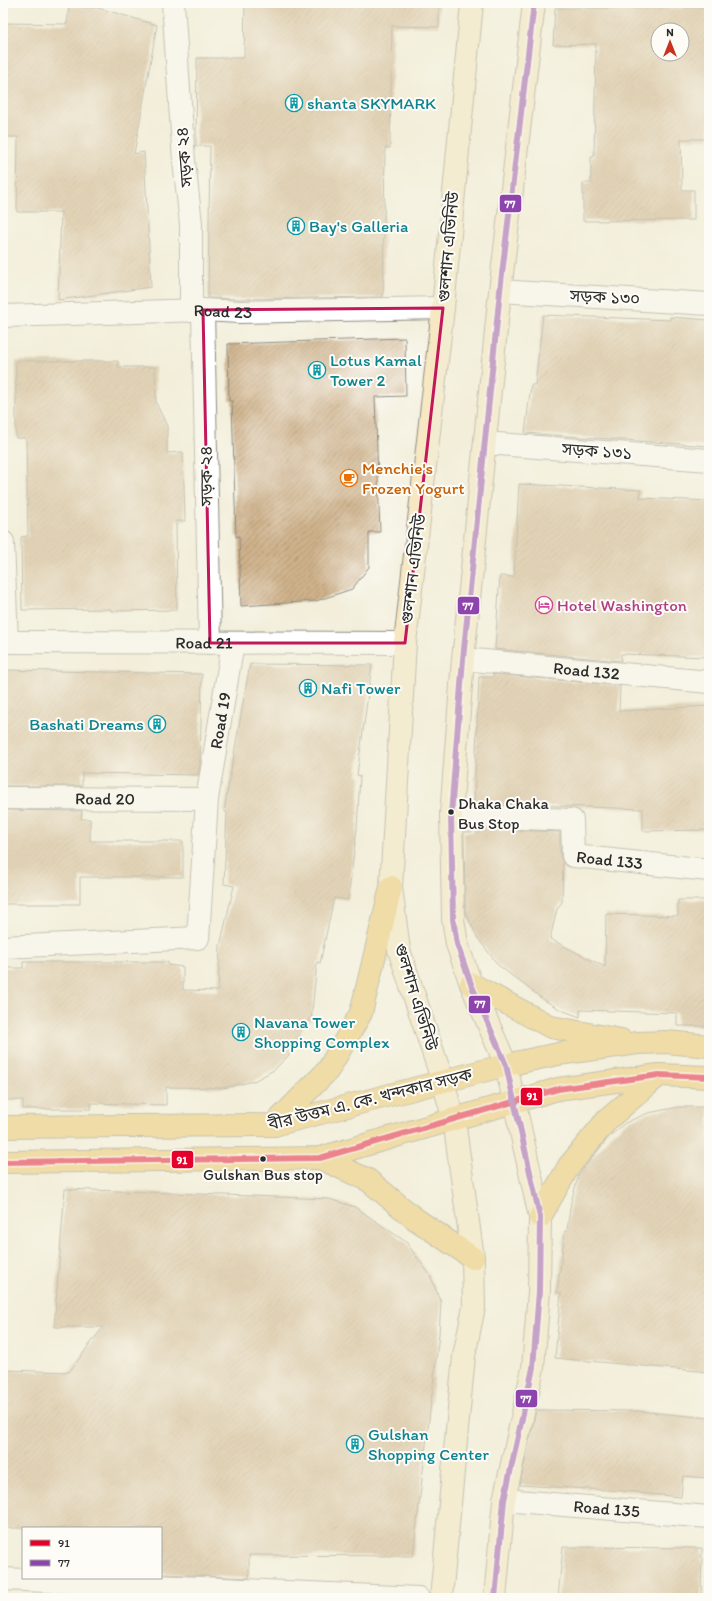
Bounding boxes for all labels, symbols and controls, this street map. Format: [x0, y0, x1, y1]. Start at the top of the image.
north arrow [650, 22, 690, 62]
text: N [666, 26, 674, 39]
building icon: shanta SKYMARK [284, 93, 304, 113]
place label: shanta SKYMARK [307, 93, 436, 113]
street label: সড়ক ২৪ [171, 126, 197, 189]
street label: গুলশান এভিনিউ [433, 190, 463, 303]
line badge: 77 [499, 194, 522, 213]
text: 77 [504, 198, 516, 211]
building icon: Bay's Galleria [286, 216, 306, 236]
place label: Bay's Galleria [309, 216, 408, 236]
street label: সড়ক ১৩০ [568, 285, 641, 309]
street label: Road 23 [193, 300, 252, 322]
place label: Lotus Kamal Tower 2 [330, 350, 422, 390]
building icon: Lotus Kamal Tower 2 [307, 360, 327, 380]
street label: সড়ক ১৩১ [560, 438, 633, 463]
street label: সড়ক ২৪ [195, 446, 217, 507]
place label: Menchie's Frozen Yogurt [362, 458, 465, 498]
cafe icon: Menchie's Frozen Yogurt [339, 468, 359, 488]
street label: গুলশান এভিনিউ [396, 512, 430, 625]
hotel icon: Hotel Washington [534, 595, 554, 615]
place label: Hotel Washington [557, 595, 687, 615]
line badge: 77 [457, 596, 480, 615]
text: 77 [462, 600, 474, 613]
street label: Road 21 [175, 632, 233, 653]
street label: Road 132 [552, 657, 621, 684]
building icon: Nafi Tower [298, 678, 318, 698]
place label: Nafi Tower [321, 678, 401, 698]
street label: Road 19 [205, 691, 235, 750]
place label: Bashati Dreams [29, 714, 144, 734]
building icon: Bashati Dreams [147, 714, 167, 734]
street label: Road 20 [75, 788, 135, 809]
place label: Dhaka Chaka Bus Stop [458, 794, 550, 833]
marker: Dhaka Chaka Bus Stop [446, 807, 456, 817]
street label: Road 133 [575, 846, 644, 873]
street label: গুলশান এভিনিউ [390, 941, 442, 1054]
line badge: 77 [468, 995, 491, 1014]
text: 77 [474, 998, 486, 1011]
place label: Navana Tower Shopping Complex [254, 1012, 390, 1052]
building icon: Navana Tower Shopping Complex [231, 1022, 251, 1042]
street label: বীর উত্তম এ. কে. খন্দকার সড়ক [265, 1064, 474, 1134]
line badge: 91 [520, 1087, 543, 1106]
text: 91 [527, 1090, 538, 1103]
line badge: 91 [171, 1150, 194, 1169]
text: 91 [177, 1154, 188, 1167]
marker: Gulshan Bus stop [258, 1154, 268, 1164]
place label: Gulshan Bus stop [203, 1165, 323, 1184]
line badge: 77 [515, 1389, 538, 1408]
text: 77 [520, 1393, 532, 1406]
place label: Gulshan Shopping Center [368, 1424, 489, 1464]
building icon: Gulshan Shopping Center [345, 1434, 365, 1454]
street label: Road 135 [573, 1496, 641, 1521]
legend [22, 1527, 162, 1579]
text: 91 [58, 1536, 70, 1550]
text: 77 [58, 1556, 70, 1570]

